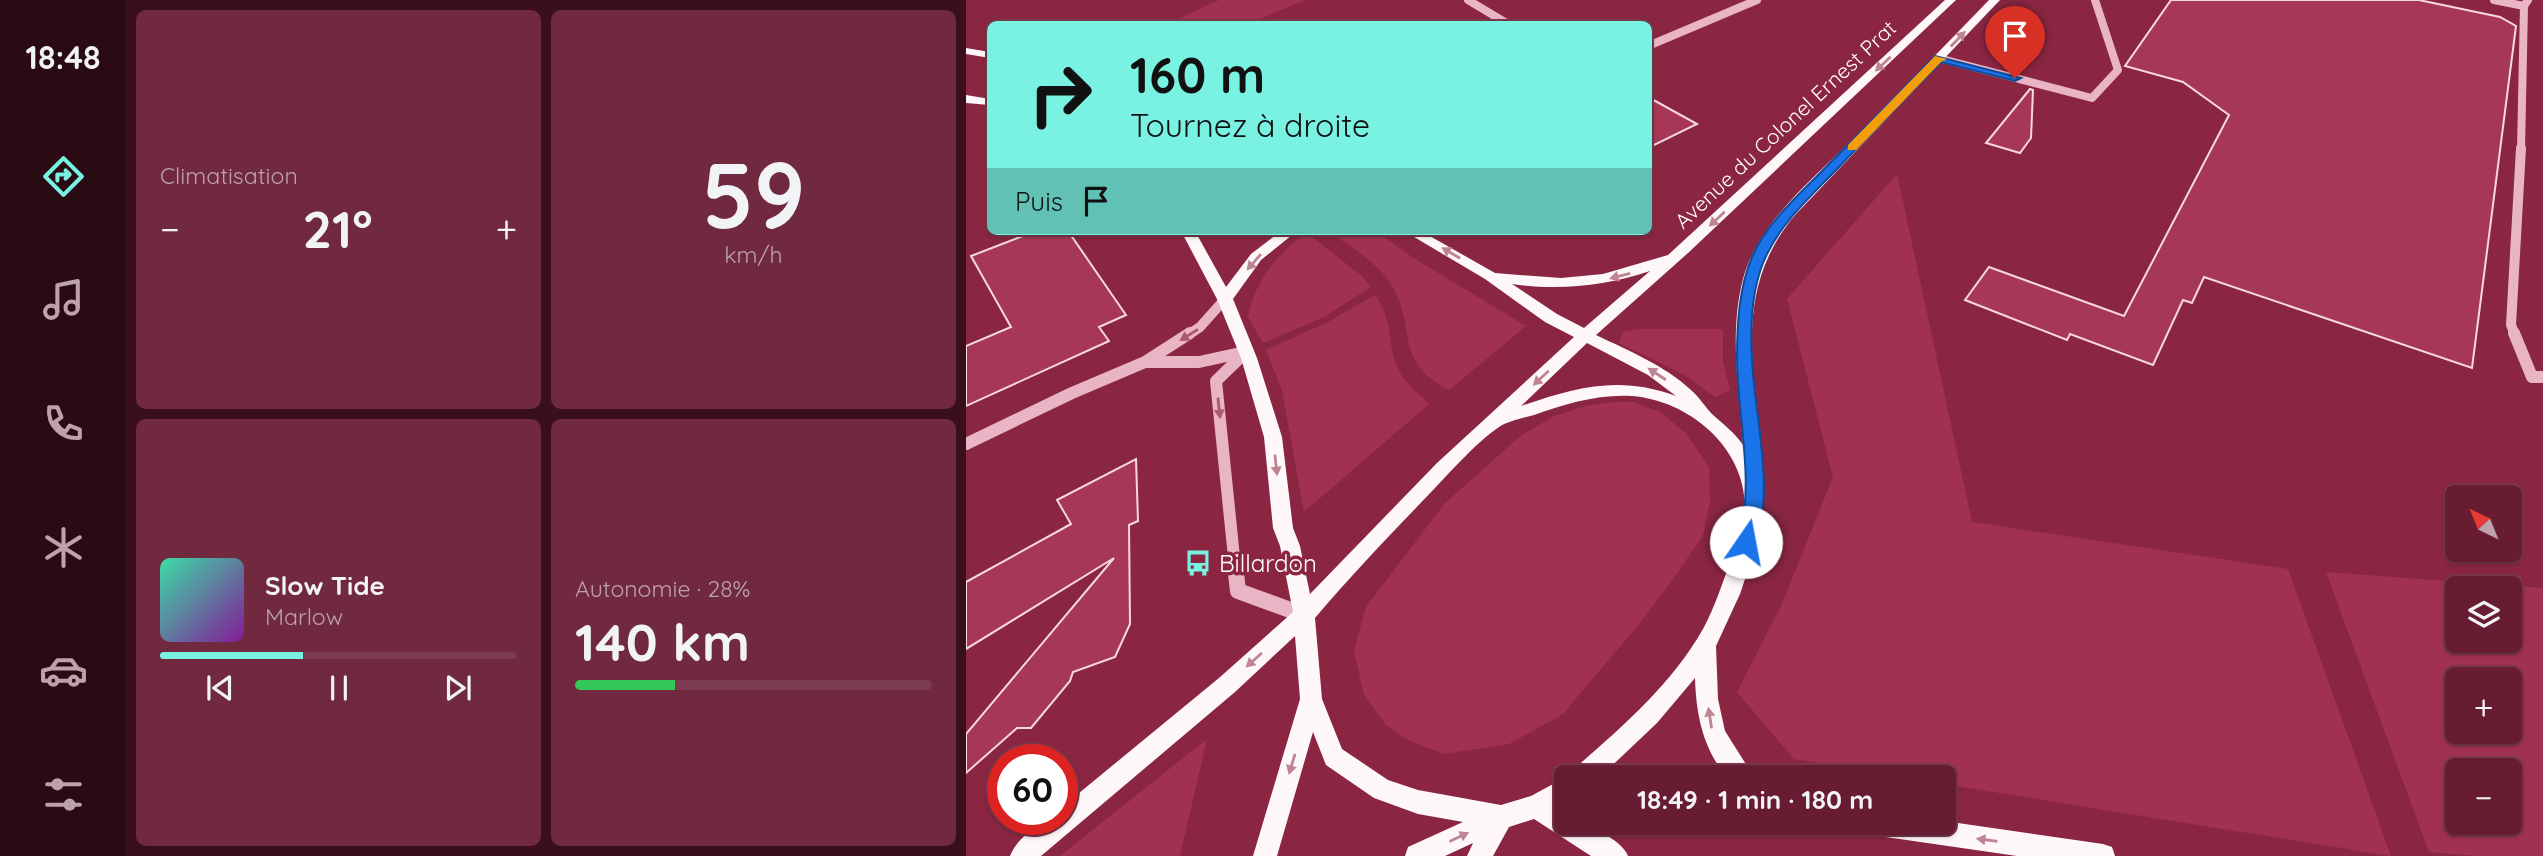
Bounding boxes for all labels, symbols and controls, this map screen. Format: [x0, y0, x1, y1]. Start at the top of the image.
pin [1985, 6, 2045, 78]
street label: Avenue du Colonel Ernest Prat [1669, 14, 1901, 234]
icon: arrive [1996, 17, 2034, 55]
one-way arrow [1949, 31, 1965, 48]
text: 18:48 [25, 37, 101, 77]
text: 160 m [1130, 44, 1265, 105]
icon: right [1015, 49, 1106, 140]
one-way arrow [1875, 55, 1892, 71]
text: Tournez à droite [1130, 105, 1370, 145]
text: 59 [701, 137, 806, 251]
icon: directions [39, 152, 88, 201]
text: Climatisation [160, 161, 298, 190]
icon: arrive [1077, 182, 1115, 220]
text: Puis [1015, 185, 1063, 218]
text: 21° [303, 196, 373, 261]
text: − [160, 205, 180, 253]
text: + [496, 205, 517, 253]
one-way arrow [1709, 210, 1726, 226]
text: km/h [724, 240, 783, 269]
one-way arrow [1441, 247, 1460, 260]
one-way arrow [1247, 253, 1262, 270]
one-way arrow [1609, 271, 1631, 282]
icon: music [39, 275, 88, 324]
one-way arrow [1179, 328, 1198, 341]
one-way arrow [1647, 367, 1666, 380]
one-way arrow [1532, 370, 1550, 386]
one-way arrow [1214, 397, 1225, 419]
icon: phone [39, 399, 88, 448]
one-way arrow [1271, 454, 1282, 476]
north arrow [2445, 485, 2522, 562]
map controls [2445, 485, 2522, 835]
position arrow [1709, 505, 1783, 579]
icon: climate [39, 523, 88, 572]
bus stop icon: Billardon [1183, 548, 1213, 578]
place label: Billardon [1219, 548, 1317, 578]
text: Slow Tide [265, 569, 385, 602]
text: Autonomie · 28% [575, 574, 750, 603]
button: layers [2445, 576, 2522, 653]
text: Marlow [265, 602, 343, 631]
text: 140 km [575, 609, 750, 674]
icon: car [39, 646, 88, 695]
one-way arrow [1246, 652, 1263, 668]
button: + [2445, 667, 2522, 744]
icon: previous [201, 669, 239, 707]
icon: pause [320, 669, 358, 707]
icon: next [439, 669, 477, 707]
one-way arrow [1704, 707, 1715, 729]
speed limit sign: 60 [987, 744, 1078, 835]
one-way arrow [1286, 754, 1296, 775]
button: − [2445, 758, 2522, 835]
icon: filters [39, 770, 88, 819]
text: 18:49 · 1 min · 180 m [1637, 783, 1873, 816]
one-way arrow [1449, 831, 1469, 843]
one-way arrow [1976, 835, 1998, 846]

